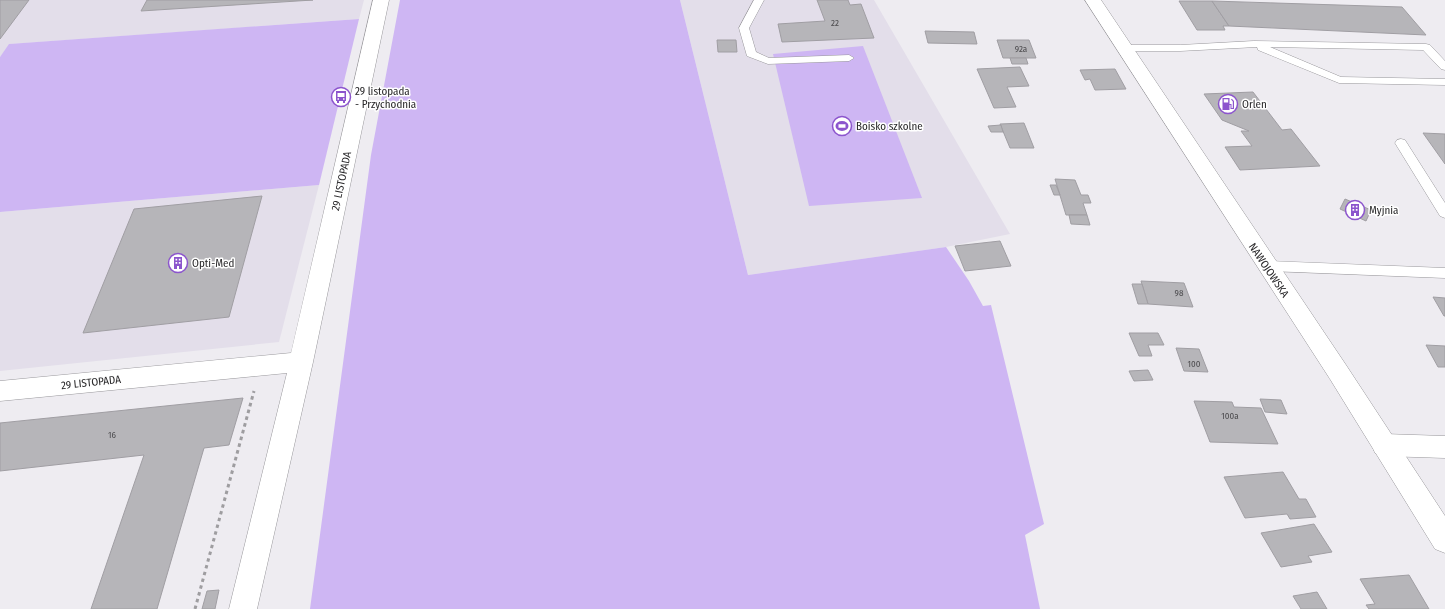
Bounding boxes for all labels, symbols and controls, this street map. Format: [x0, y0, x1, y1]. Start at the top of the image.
house number: 22 [831, 18, 839, 28]
house number: 92a [1015, 44, 1028, 54]
place label: 29 listopada - Przychodnia [355, 85, 416, 111]
bus stop icon: 29 listopada - Przychodnia [330, 86, 352, 108]
fuel station icon: Orlen [1217, 93, 1239, 115]
place label: Orlen [1242, 98, 1267, 111]
sports icon: Boisko szkolne [831, 115, 853, 137]
place label: Boisko szkolne [856, 120, 923, 133]
street label: 29 LISTOPADA [329, 150, 354, 212]
building icon: Myjnia [1344, 199, 1366, 221]
place label: Myjnia [1369, 204, 1398, 217]
street label: NAWOJOWSKA [1246, 241, 1292, 300]
building icon: Opti-Med [167, 252, 189, 274]
place label: Opti-Med [192, 257, 234, 270]
house number: 98 [1175, 288, 1184, 298]
house number: 100 [1188, 359, 1201, 369]
street label: 29 LISTOPADA [60, 373, 122, 392]
house number: 100a [1221, 411, 1239, 421]
house number: 16 [108, 430, 117, 440]

